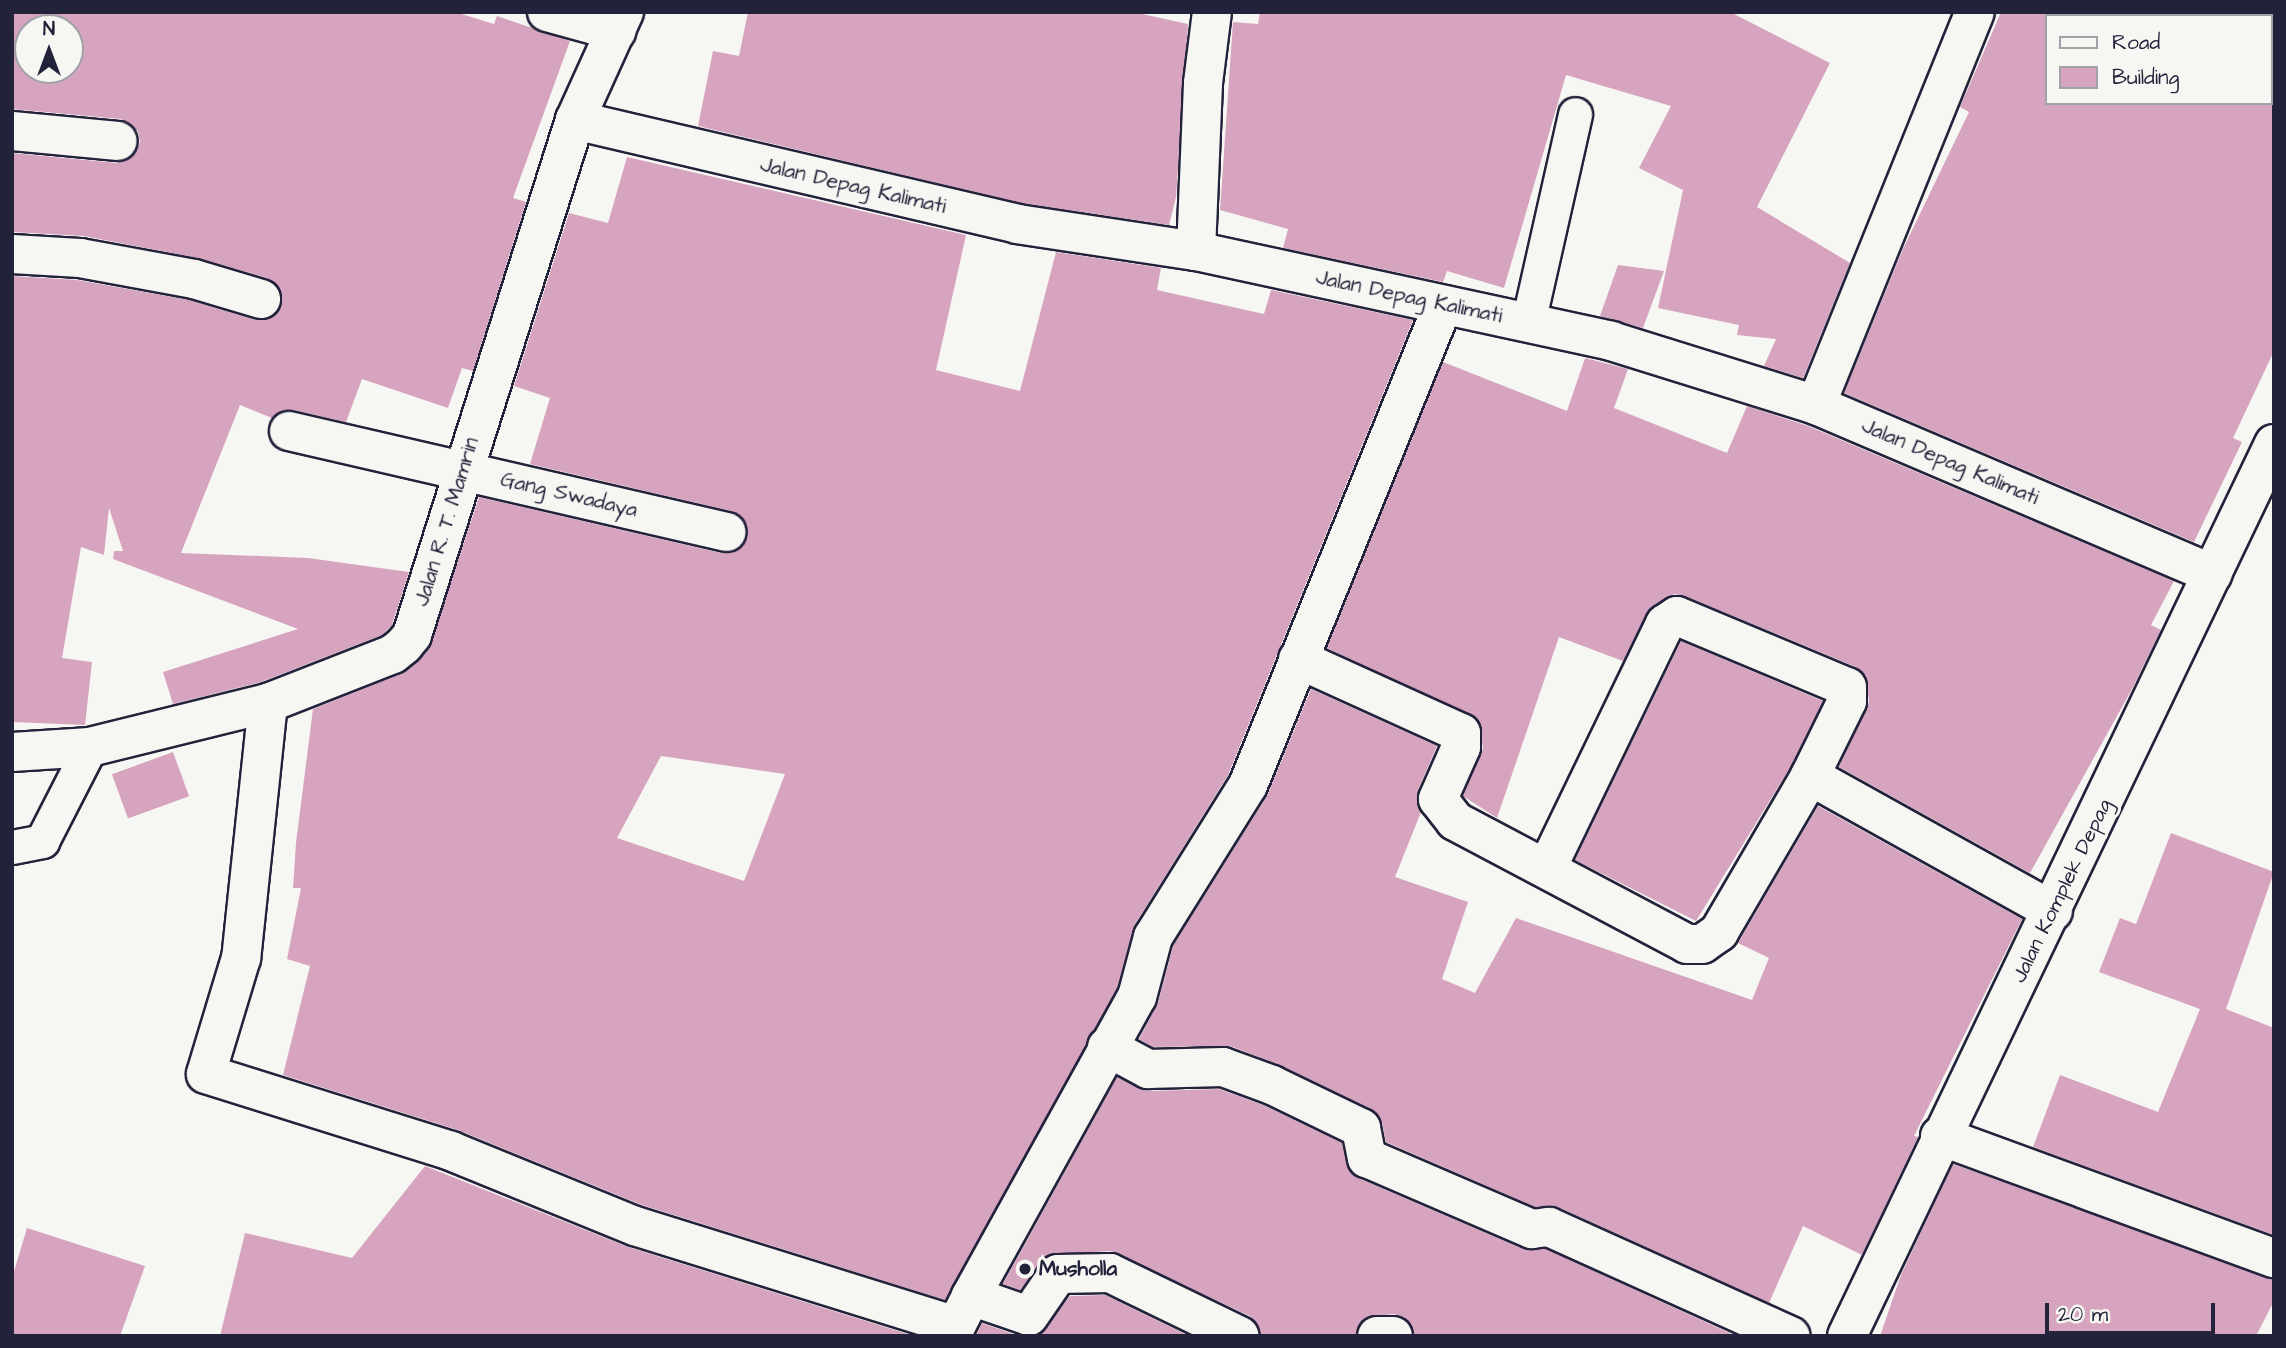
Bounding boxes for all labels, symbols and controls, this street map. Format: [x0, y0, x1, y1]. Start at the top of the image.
north arrow [14, 14, 84, 84]
legend [2044, 14, 2272, 105]
text: N [43, 16, 55, 43]
text: Road [2112, 28, 2160, 57]
text: Building [2112, 63, 2179, 92]
street label: Jalan Depag Kalimati [758, 152, 948, 220]
street label: Jalan Depag Kalimati [1314, 265, 1504, 329]
street label: Jalan Depag Kalimati [1858, 413, 2042, 511]
street label: Jalan R. T. Mamrin [409, 435, 485, 609]
street label: Gang Swadaya [498, 467, 640, 523]
street label: Jalan Komplek Depag [2007, 795, 2117, 987]
place label: Musholla [1039, 1256, 1117, 1282]
marker: Musholla [1017, 1261, 1033, 1277]
scale bar [2048, 1288, 2218, 1332]
text: 20 m [2058, 1300, 2108, 1329]

